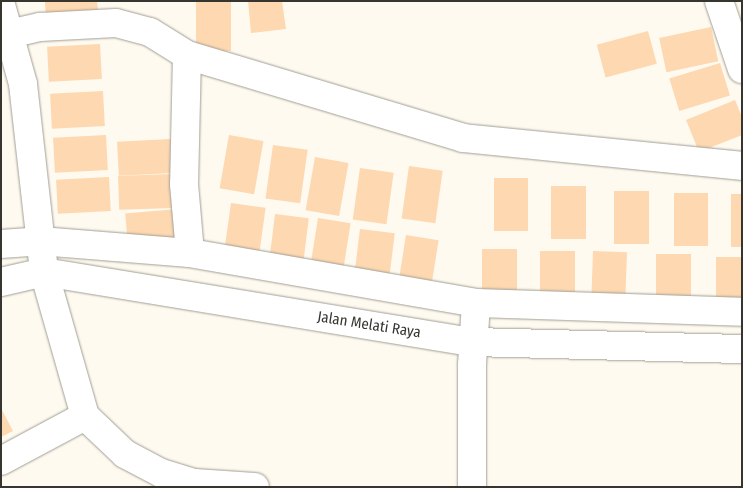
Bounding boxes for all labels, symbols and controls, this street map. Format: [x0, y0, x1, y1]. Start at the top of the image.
street label: Jalan Melati Raya [316, 308, 422, 342]

